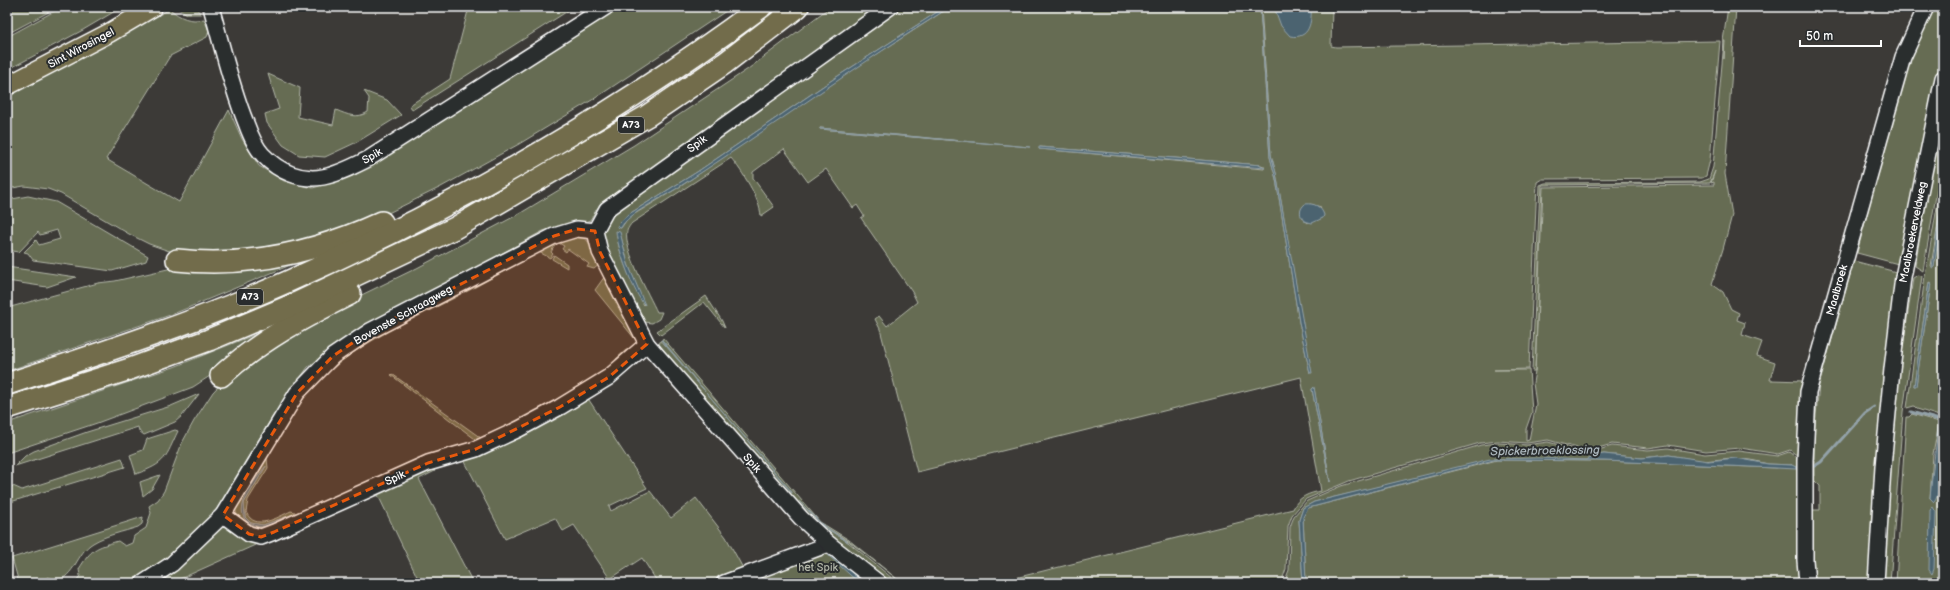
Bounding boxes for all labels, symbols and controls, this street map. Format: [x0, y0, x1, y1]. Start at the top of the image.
scale bar [1800, 22, 1881, 48]
street label: Sint Wirosingel [46, 25, 116, 71]
text: 50 m [1806, 29, 1833, 44]
road number: A73 [618, 117, 644, 133]
street label: Spik [685, 132, 710, 155]
street label: Spik [360, 145, 385, 167]
street label: Maalbroekerveldweg [1897, 180, 1929, 284]
street label: Maalbroek [1824, 262, 1851, 317]
street label: Bovenste Schraagweg [351, 282, 455, 348]
road number: A73 [237, 289, 263, 305]
water label: Spickerbroeklossing [1490, 443, 1600, 459]
street label: Spik [740, 451, 764, 476]
street label: Spik [383, 467, 408, 488]
park label: het Spik [798, 561, 838, 574]

